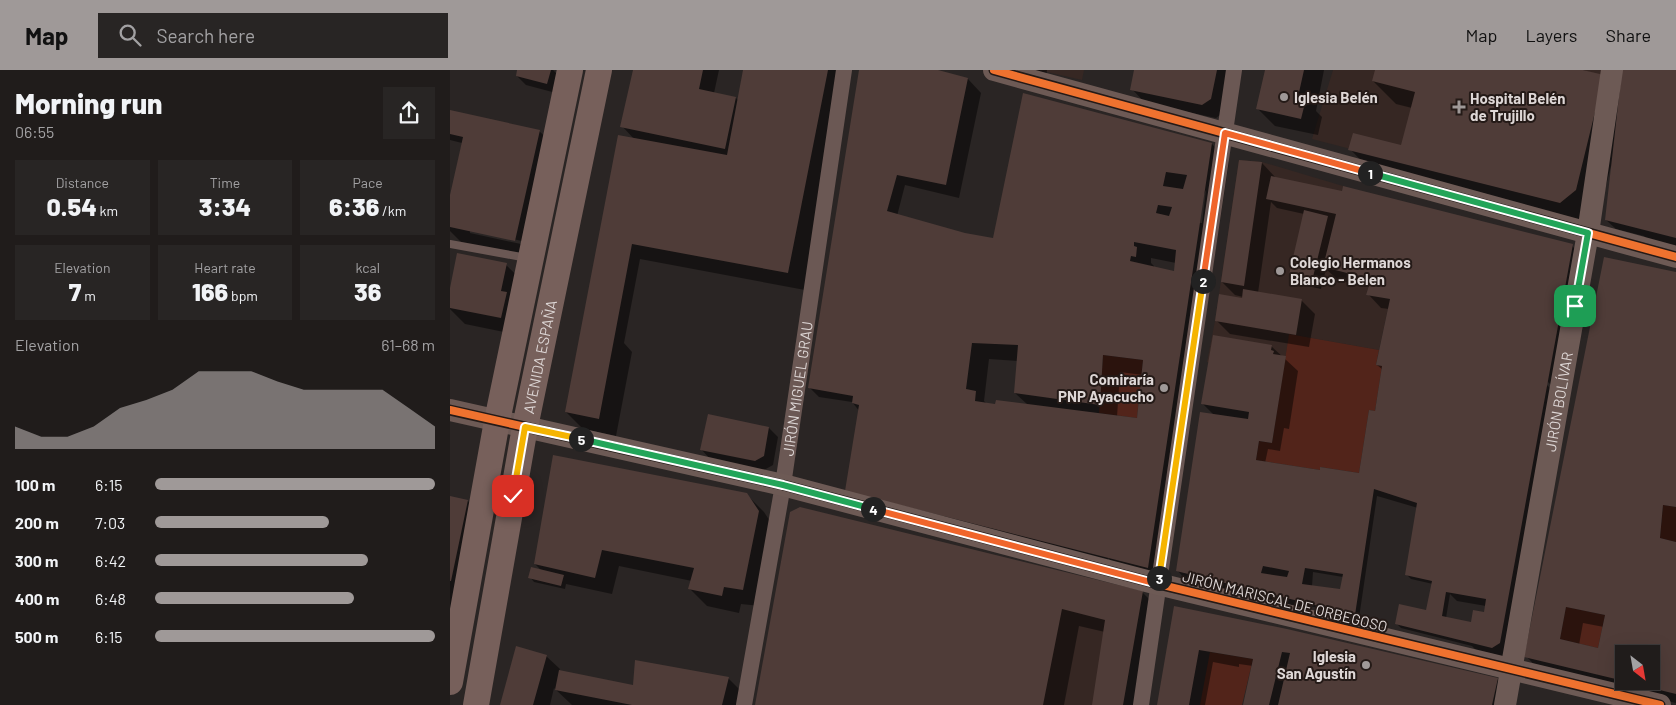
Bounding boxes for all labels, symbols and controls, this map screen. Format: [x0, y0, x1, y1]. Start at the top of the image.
search box [98, 13, 448, 58]
text: Map [25, 21, 68, 50]
icon: search [116, 21, 144, 49]
text: Search here [156, 24, 255, 47]
text: Map [1465, 24, 1497, 46]
text: Layers [1525, 24, 1578, 46]
text: Share [1606, 24, 1651, 46]
text: Morning run [15, 86, 163, 120]
button: share [383, 87, 435, 139]
place label: Iglesia Belén [1294, 88, 1378, 106]
place label: Hospital Belén de Trujillo [1470, 89, 1565, 124]
marker: Iglesia Belén [1278, 91, 1290, 103]
marker: Hospital Belén de Trujillo [1452, 100, 1466, 114]
text: 06:55 [15, 122, 54, 141]
pin: 1 [1358, 160, 1382, 186]
text: 1 [1368, 165, 1373, 182]
text: Distance [56, 174, 109, 191]
text: Time [210, 174, 240, 191]
text: Pace [353, 174, 383, 191]
text: 0.54 [47, 191, 97, 221]
text: 3:34 [199, 191, 251, 221]
text: 6:36 [329, 191, 379, 221]
text: km [97, 202, 118, 219]
text: /km [379, 202, 406, 219]
place label: Colegio Hermanos Blanco - Belen [1290, 253, 1411, 288]
text: Elevation [54, 259, 111, 276]
text: Heart rate [194, 259, 256, 276]
text: kcal [355, 259, 380, 276]
marker: Colegio Hermanos Blanco - Belen [1274, 265, 1286, 277]
pin: 2 [1190, 268, 1216, 294]
text: 2 [1200, 273, 1207, 290]
text: 7 [69, 276, 81, 306]
text: 166 [192, 276, 228, 306]
text: 36 [354, 276, 381, 306]
pin [1554, 285, 1596, 327]
text: m [81, 287, 96, 304]
text: bpm [228, 287, 258, 304]
icon: arrive [1561, 292, 1589, 320]
street label: AVENIDA ESPAÑA [519, 298, 560, 415]
street label: JIRÓN MIGUEL GRAU [778, 320, 816, 457]
text: Elevation [15, 335, 79, 354]
text: 61–68 m [381, 335, 435, 354]
street label: JIRÓN BOLÍVAR [1541, 350, 1576, 453]
place label: Comiraría PNP Ayacucho [1058, 370, 1154, 405]
marker: Comiraría PNP Ayacucho [1158, 382, 1170, 394]
pin: 5 [568, 426, 594, 452]
text: 5 [578, 431, 585, 448]
text: 100 m [15, 475, 55, 494]
text: 6:15 [95, 475, 123, 494]
pin [492, 475, 534, 517]
icon: check [499, 482, 527, 510]
pin: 4 [860, 496, 886, 522]
text: 4 [869, 501, 878, 518]
text: 200 m [15, 513, 59, 532]
text: 7:03 [95, 513, 125, 532]
text: 300 m [15, 551, 58, 570]
text: 6:42 [95, 551, 126, 570]
pin: 3 [1146, 566, 1172, 590]
street label: JIRÓN MARISCAL DE ORBEGOSO [1181, 567, 1389, 635]
text: 3 [1156, 570, 1163, 587]
text: 400 m [15, 589, 59, 608]
text: 6:48 [95, 589, 126, 608]
text: 500 m [15, 627, 58, 646]
text: 6:15 [95, 627, 123, 646]
north arrow [1615, 645, 1660, 690]
map controls [1615, 645, 1660, 690]
place label: Iglesia San Agustín [1277, 647, 1356, 682]
marker: Iglesia San Agustín [1360, 659, 1372, 671]

